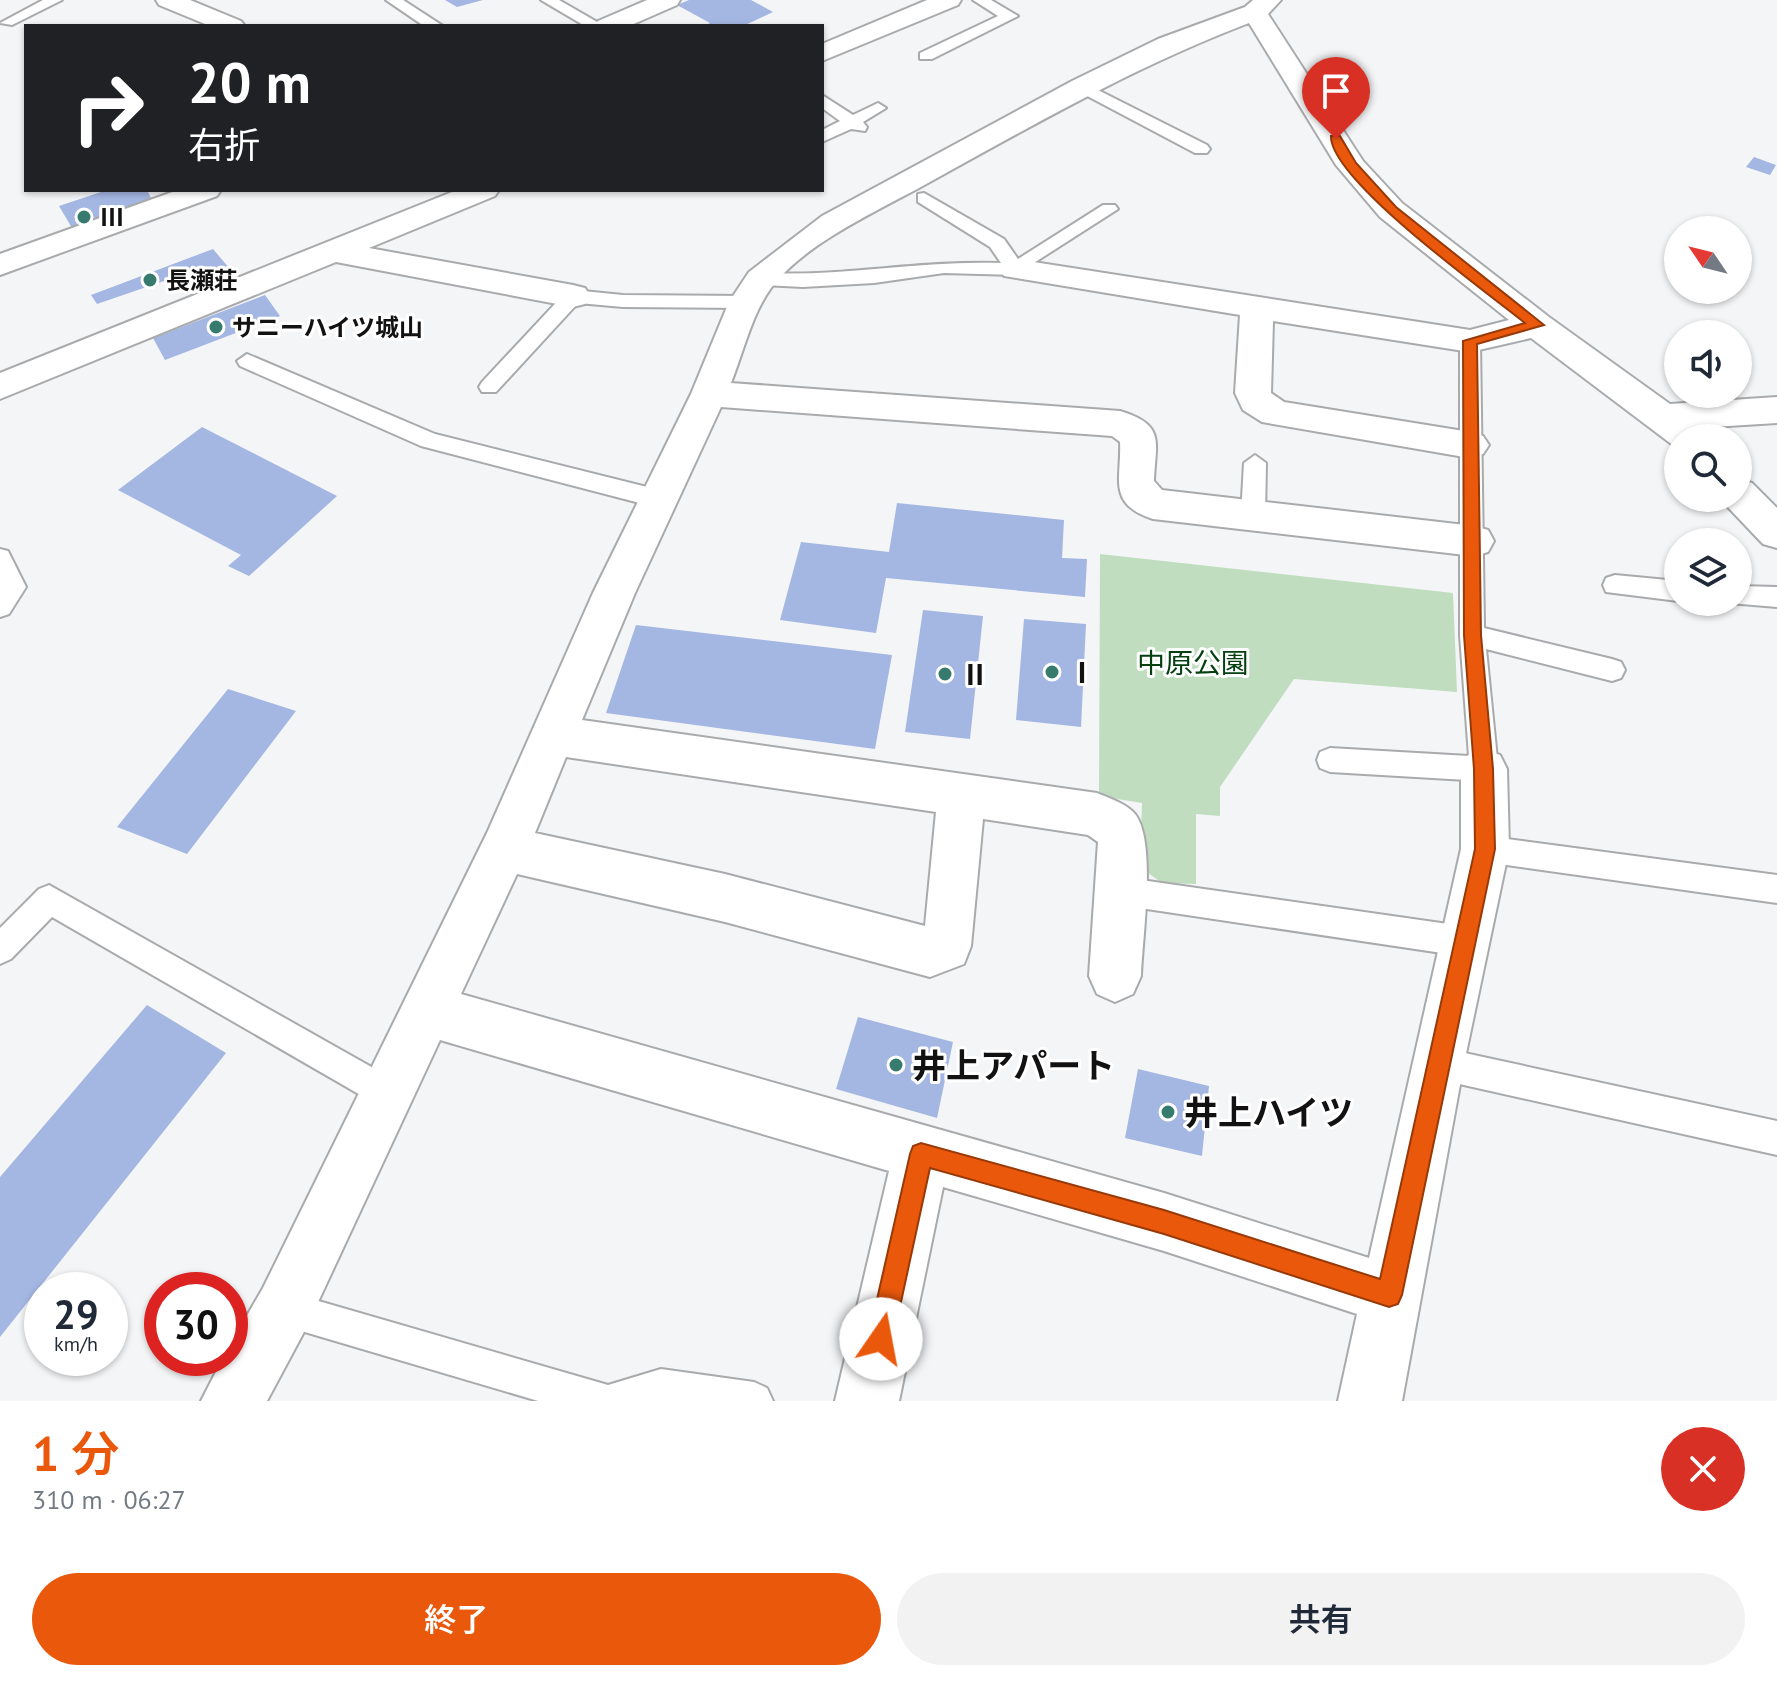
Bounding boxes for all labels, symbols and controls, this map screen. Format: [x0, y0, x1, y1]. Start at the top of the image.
text: 20 m [188, 46, 311, 118]
icon: right [56, 56, 160, 160]
pin [1302, 57, 1370, 139]
icon: arrive [1314, 69, 1358, 113]
text: 右折 [188, 121, 260, 168]
place label: Ⅲ [100, 202, 124, 233]
marker: Ⅲ [75, 208, 93, 226]
north arrow [1664, 216, 1752, 304]
map controls [1664, 216, 1752, 616]
place label: 長瀬荘 [166, 265, 238, 296]
marker: 長瀬荘 [141, 271, 159, 289]
place label: サニーハイツ城山 [232, 312, 423, 343]
marker: サニーハイツ城山 [207, 318, 225, 336]
button: sound [1664, 320, 1752, 408]
button: search [1664, 424, 1752, 512]
button: layers [1664, 528, 1752, 616]
park label: 中原公園 [1137, 644, 1249, 681]
place label: Ⅰ [1068, 654, 1096, 691]
place label: Ⅱ [961, 656, 989, 693]
marker: Ⅰ [1043, 663, 1061, 681]
marker: Ⅱ [936, 665, 954, 683]
place label: 井上アパート [912, 1043, 1115, 1087]
marker: 井上アパート [887, 1056, 905, 1074]
place label: 井上ハイツ [1184, 1090, 1353, 1134]
marker: 井上ハイツ [1159, 1103, 1177, 1121]
speed limit sign: 30 [144, 1272, 248, 1376]
text: 29 [53, 1288, 99, 1340]
position arrow [839, 1297, 923, 1381]
text: km/h [54, 1331, 98, 1357]
text: 1 分 [32, 1422, 119, 1484]
button: close [1661, 1427, 1745, 1511]
text: 310 m · 06:27 [32, 1483, 186, 1516]
button: 終了 [32, 1573, 881, 1665]
button: 共有 [897, 1573, 1745, 1665]

